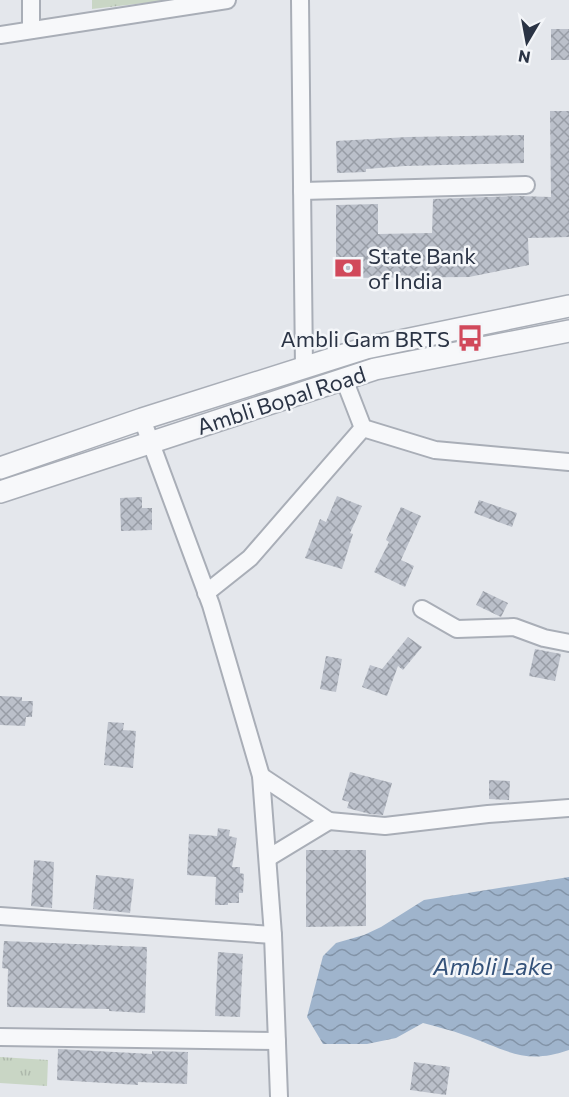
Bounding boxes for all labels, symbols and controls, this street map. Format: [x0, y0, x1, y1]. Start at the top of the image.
north arrow [497, 12, 557, 72]
text: N [517, 47, 532, 68]
place label: State Bank of India [368, 242, 476, 294]
bank icon: State Bank of India [333, 253, 363, 283]
bus stop icon: Ambli Gam BRTS [455, 323, 485, 353]
place label: Ambli Gam BRTS [281, 325, 450, 352]
street label: Ambli Bopal Road [193, 360, 369, 440]
water label: Ambli Lake [432, 951, 553, 980]

